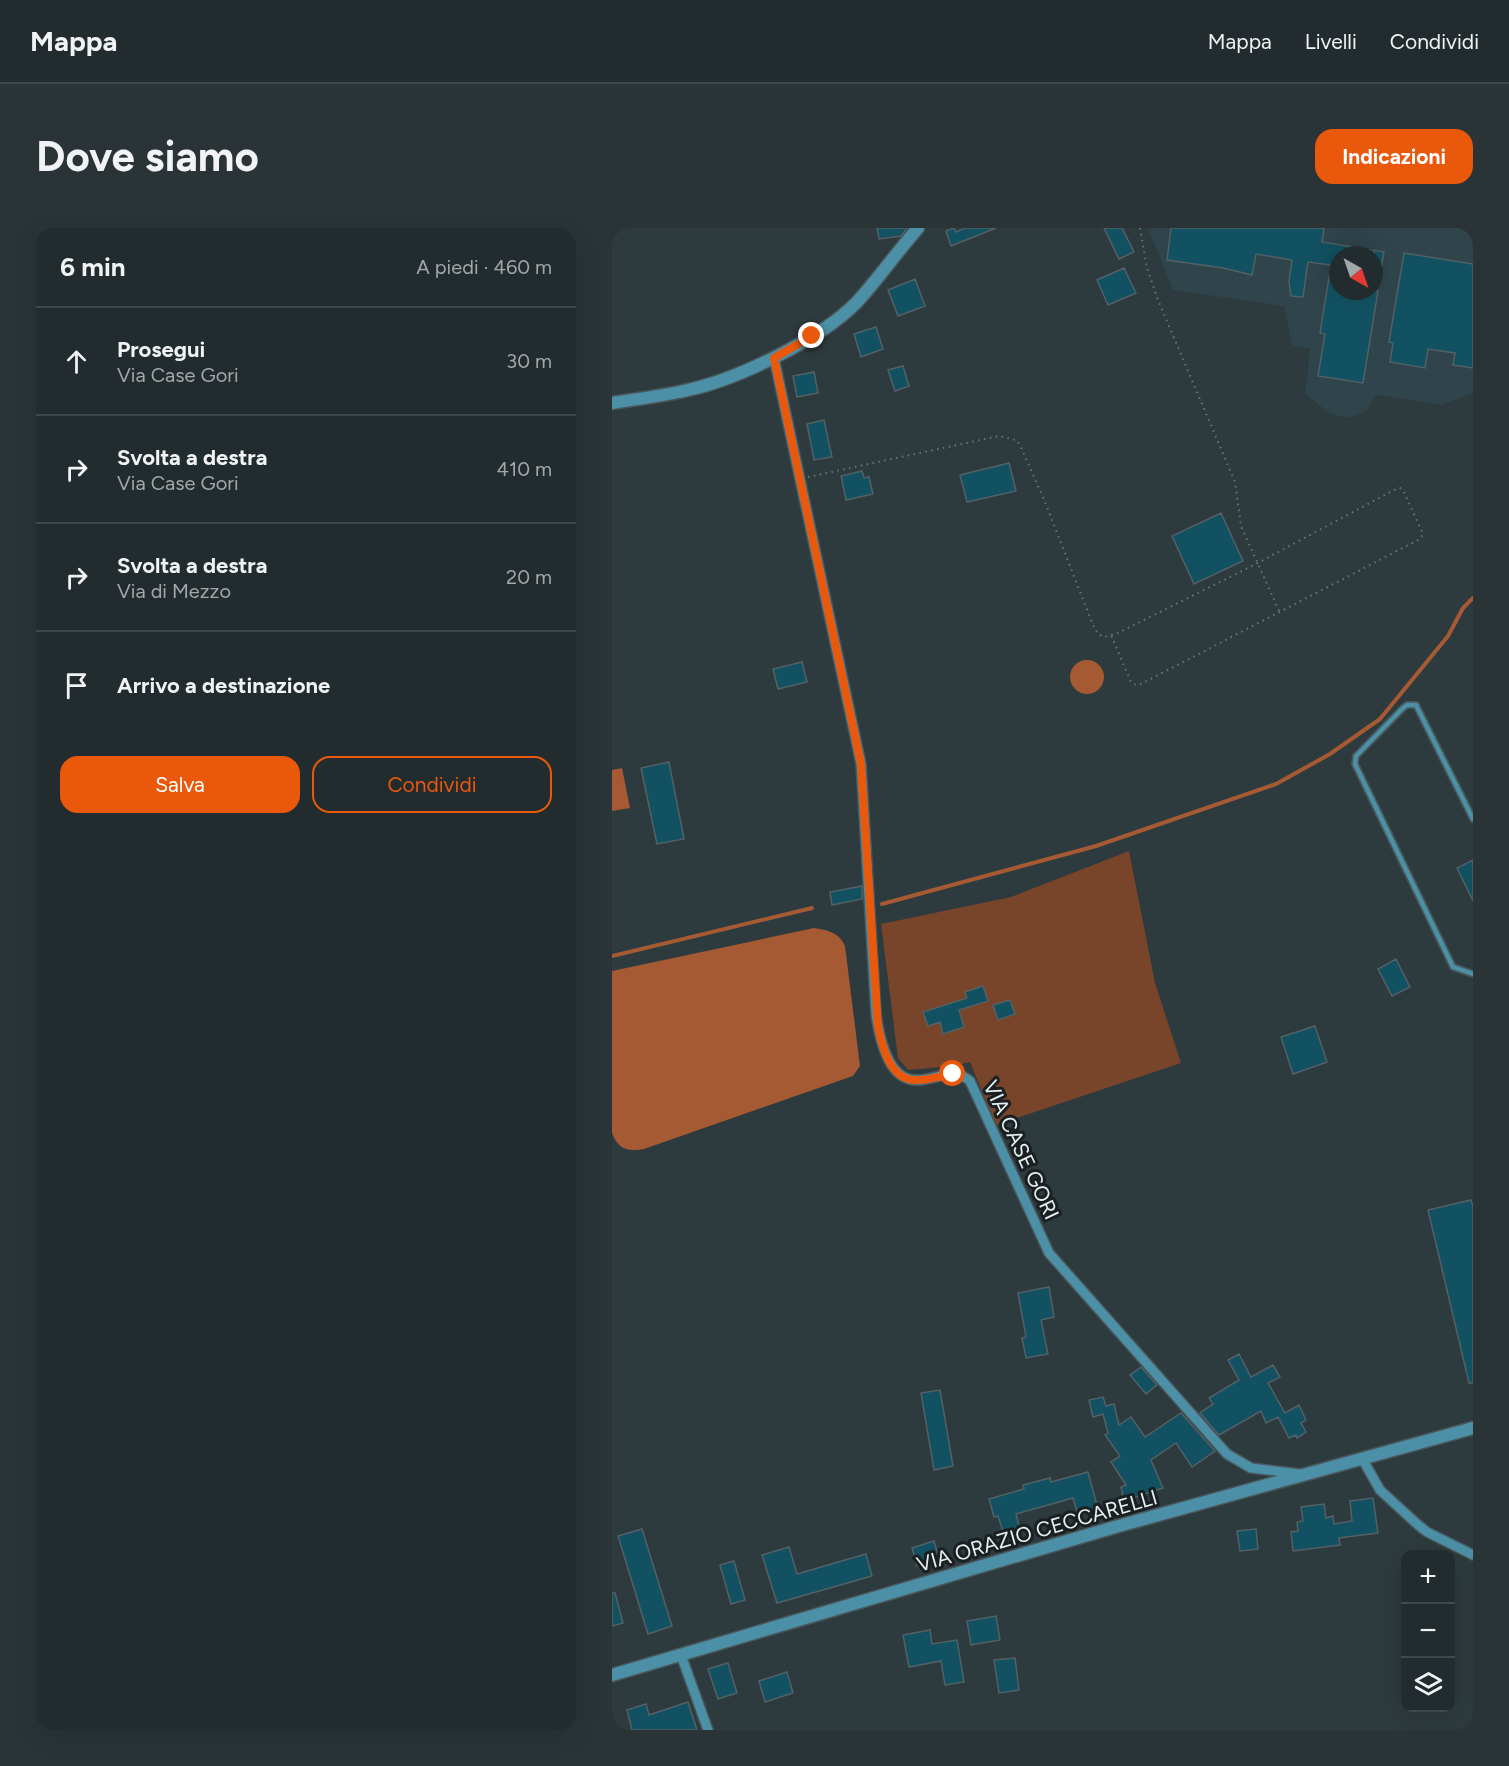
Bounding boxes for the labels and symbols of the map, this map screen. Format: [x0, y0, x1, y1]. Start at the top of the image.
north arrow [1329, 246, 1383, 300]
route end [798, 322, 824, 348]
route start [939, 1060, 965, 1086]
street label: VIA CASE GORI [978, 1076, 1065, 1223]
street label: VIA ORAZIO CECCARELLI [914, 1484, 1160, 1577]

